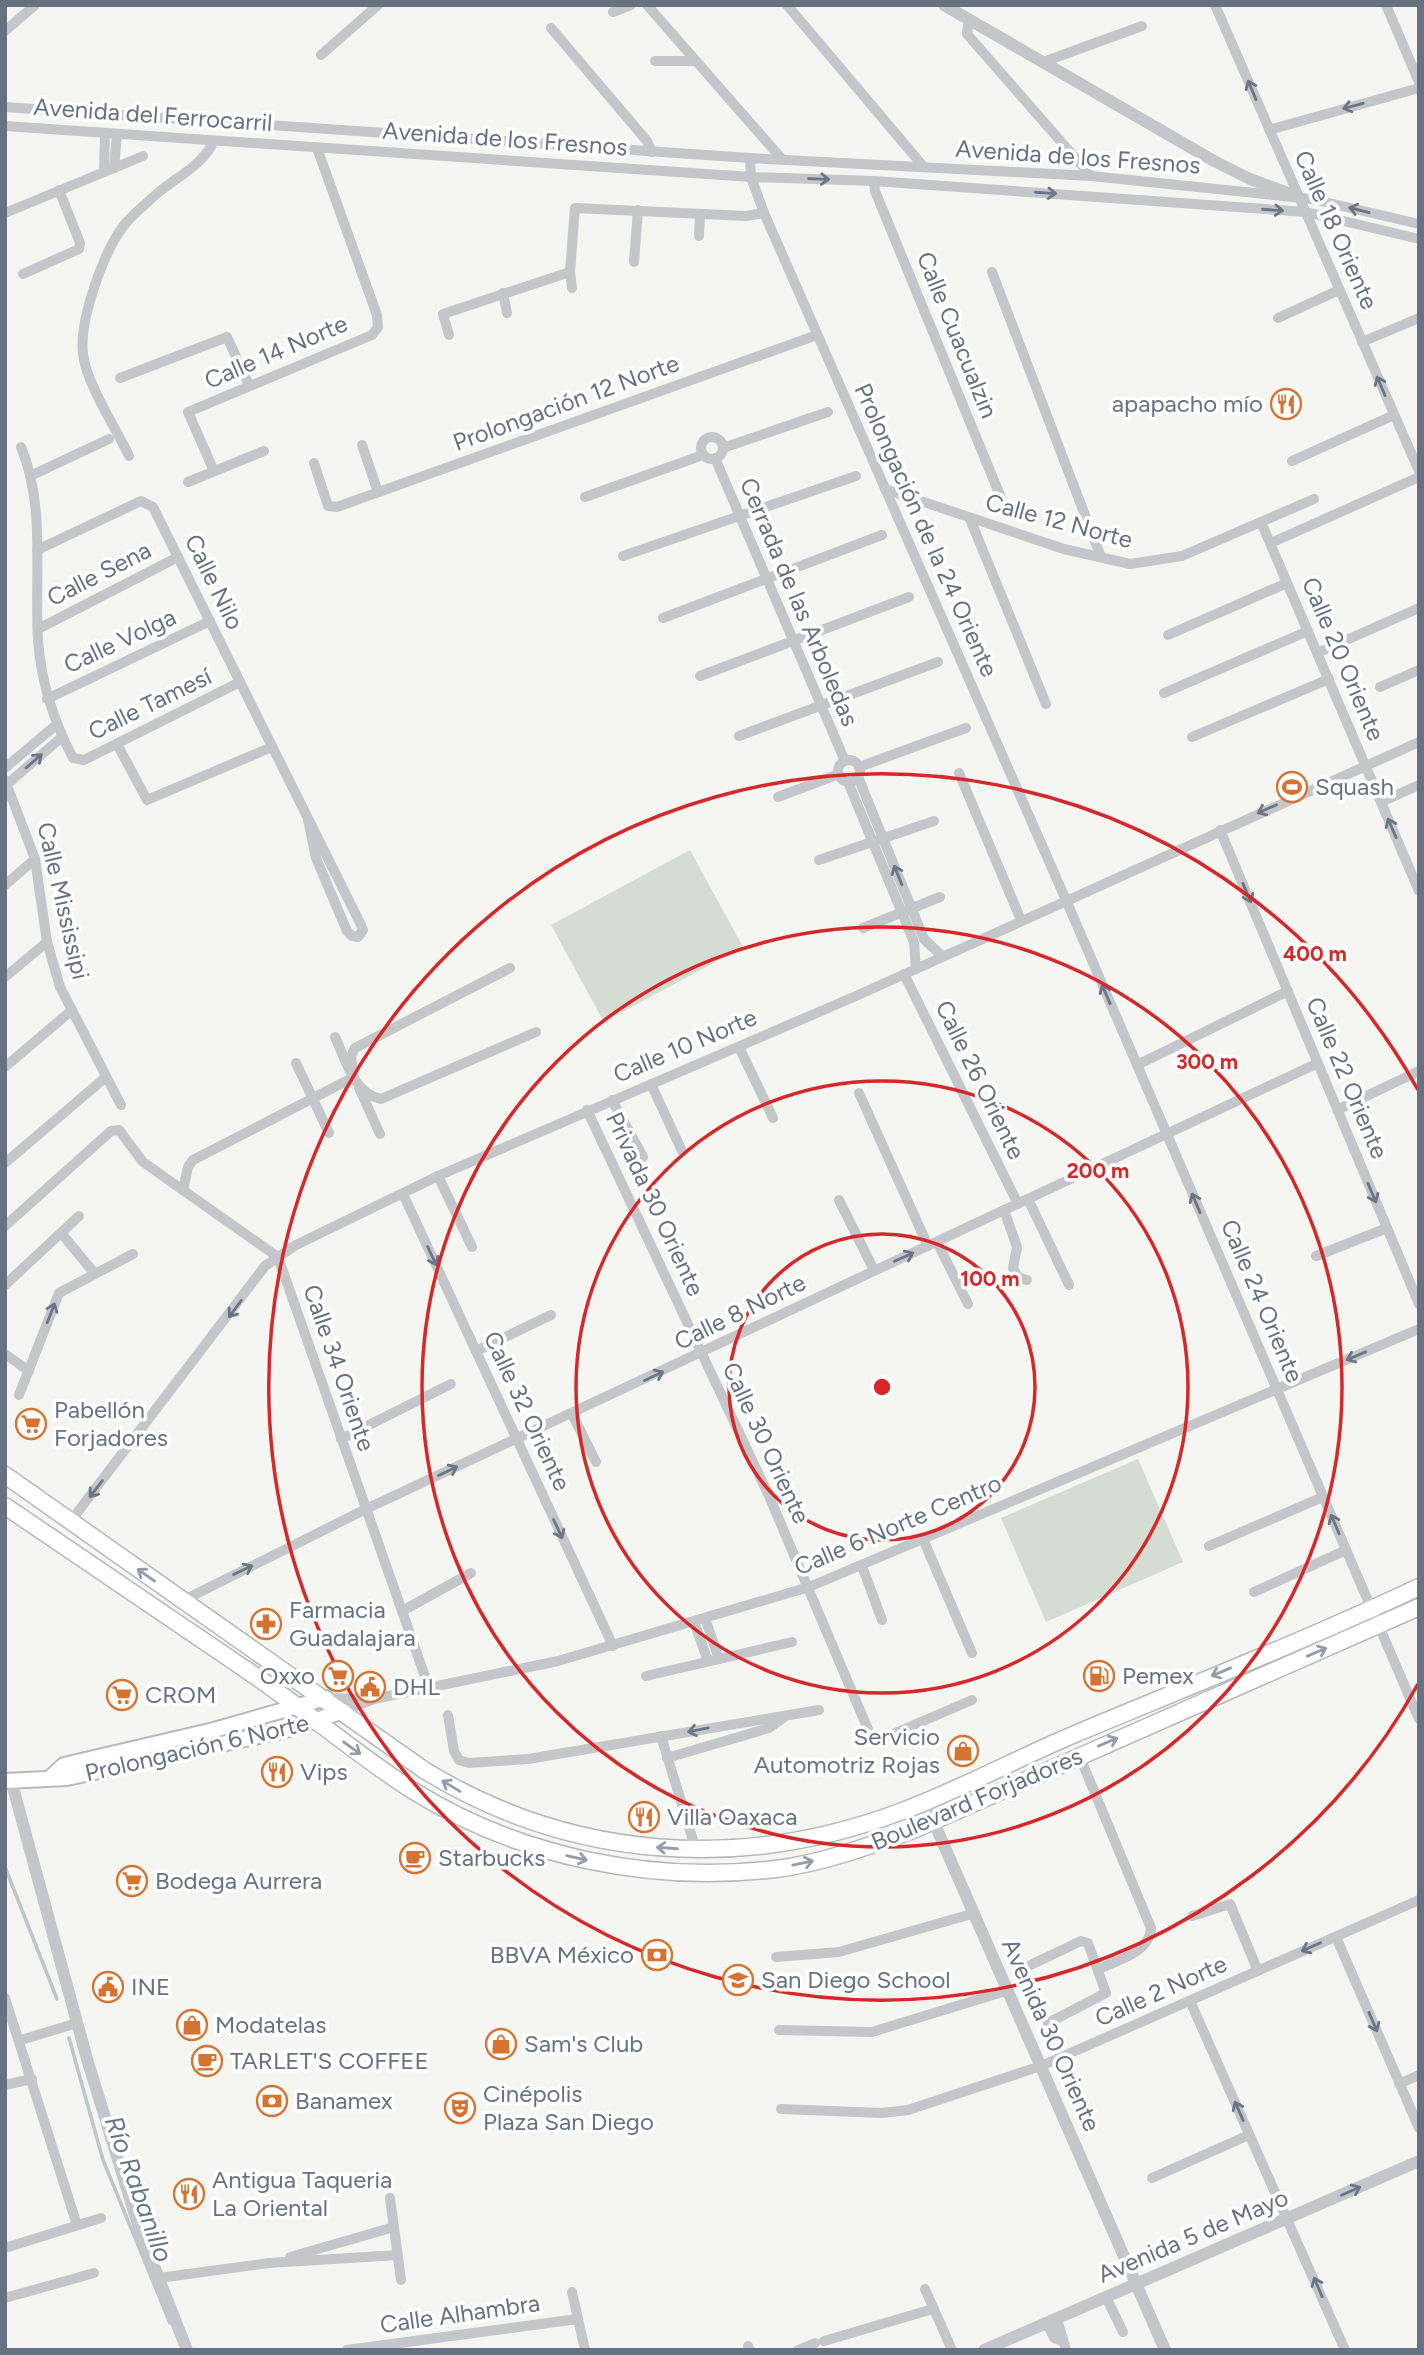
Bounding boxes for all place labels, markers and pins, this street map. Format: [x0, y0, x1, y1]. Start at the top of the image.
restaurant icon: apapacho mío [1269, 387, 1303, 421]
place label: apapacho mío [1112, 389, 1263, 418]
sports icon: Squash [1275, 770, 1309, 804]
place label: Squash [1315, 772, 1394, 801]
centre of rings [870, 1375, 894, 1399]
place label: Pabellón Forjadores [54, 1395, 168, 1452]
supermarket icon: Pabellón Forjadores [14, 1407, 48, 1441]
place label: Farmacia Guadalajara [289, 1595, 416, 1652]
pharmacy icon: Farmacia Guadalajara [249, 1607, 283, 1641]
supermarket icon: Oxxo [321, 1659, 355, 1693]
fuel station icon: Pemex [1082, 1659, 1116, 1693]
place label: Oxxo [260, 1661, 315, 1690]
place label: Pemex [1122, 1661, 1194, 1690]
public building icon: DHL [353, 1670, 387, 1704]
place label: DHL [393, 1672, 441, 1701]
supermarket icon: CROM [105, 1678, 139, 1712]
place label: CROM [145, 1680, 216, 1709]
place label: Servicio Automotriz Rojas [754, 1722, 940, 1779]
shop icon: Servicio Automotriz Rojas [946, 1734, 980, 1768]
restaurant icon: Vips [260, 1755, 294, 1789]
place label: Vips [300, 1757, 348, 1786]
restaurant icon: Villa Oaxaca [627, 1800, 661, 1834]
place label: Villa Oaxaca [667, 1802, 798, 1831]
cafe icon: Starbucks [398, 1841, 432, 1875]
place label: Starbucks [438, 1843, 545, 1872]
supermarket icon: Bodega Aurrera [115, 1864, 149, 1898]
place label: Bodega Aurrera [155, 1866, 322, 1895]
bank icon: BBVA México [640, 1938, 674, 1972]
place label: BBVA México [490, 1940, 634, 1969]
school or university icon: San Diego School [721, 1963, 755, 1997]
place label: San Diego School [761, 1965, 951, 1994]
public building icon: INE [91, 1970, 125, 2004]
place label: INE [131, 1972, 170, 2001]
shop icon: Modatelas [175, 2008, 209, 2042]
place label: Modatelas [215, 2010, 326, 2039]
shop icon: Sam's Club [484, 2027, 518, 2061]
place label: Sam's Club [524, 2029, 643, 2058]
cafe icon: TARLET'S COFFEE [190, 2044, 224, 2078]
place label: TARLET'S COFFEE [230, 2046, 429, 2075]
place label: Cinépolis Plaza San Diego [483, 2079, 654, 2136]
bank icon: Banamex [255, 2084, 289, 2118]
place label: Banamex [295, 2086, 393, 2115]
theatre icon: Cinépolis Plaza San Diego [443, 2091, 477, 2125]
place label: Antigua Taqueria La Oriental [212, 2165, 392, 2222]
restaurant icon: Antigua Taqueria La Oriental [172, 2177, 206, 2211]

